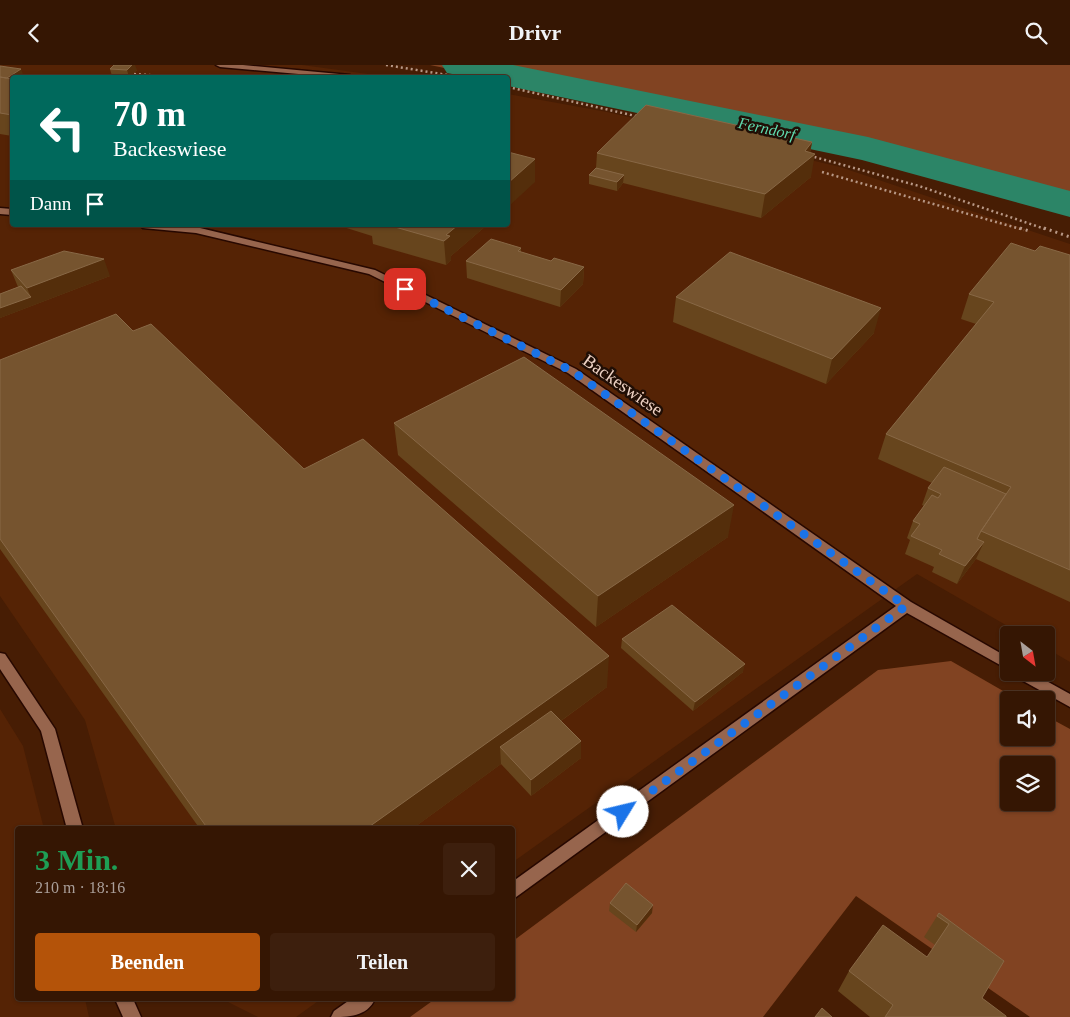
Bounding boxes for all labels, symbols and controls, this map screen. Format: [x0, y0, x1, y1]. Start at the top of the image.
icon: back [20, 19, 48, 47]
icon: search [1022, 19, 1050, 47]
text: Drivr [509, 20, 561, 45]
icon: left [30, 95, 95, 160]
text: 70 m [113, 95, 186, 134]
water label: Ferndorf [736, 114, 799, 144]
text: Backeswiese [113, 136, 227, 161]
icon: arrive [81, 190, 109, 218]
text: Dann [30, 193, 71, 214]
pin [384, 268, 426, 310]
icon: arrive [391, 275, 419, 303]
street label: Backeswiese [579, 350, 667, 420]
north arrow [1000, 626, 1055, 681]
map controls [1000, 626, 1055, 811]
button: sound [1000, 691, 1055, 746]
button: layers [1000, 756, 1055, 811]
position arrow [596, 785, 648, 837]
text: 3 Min. [35, 843, 118, 876]
button: close [443, 843, 495, 895]
text: 210 m · 18:16 [35, 879, 125, 896]
button: Beenden [35, 933, 260, 991]
button: Teilen [270, 933, 495, 991]

